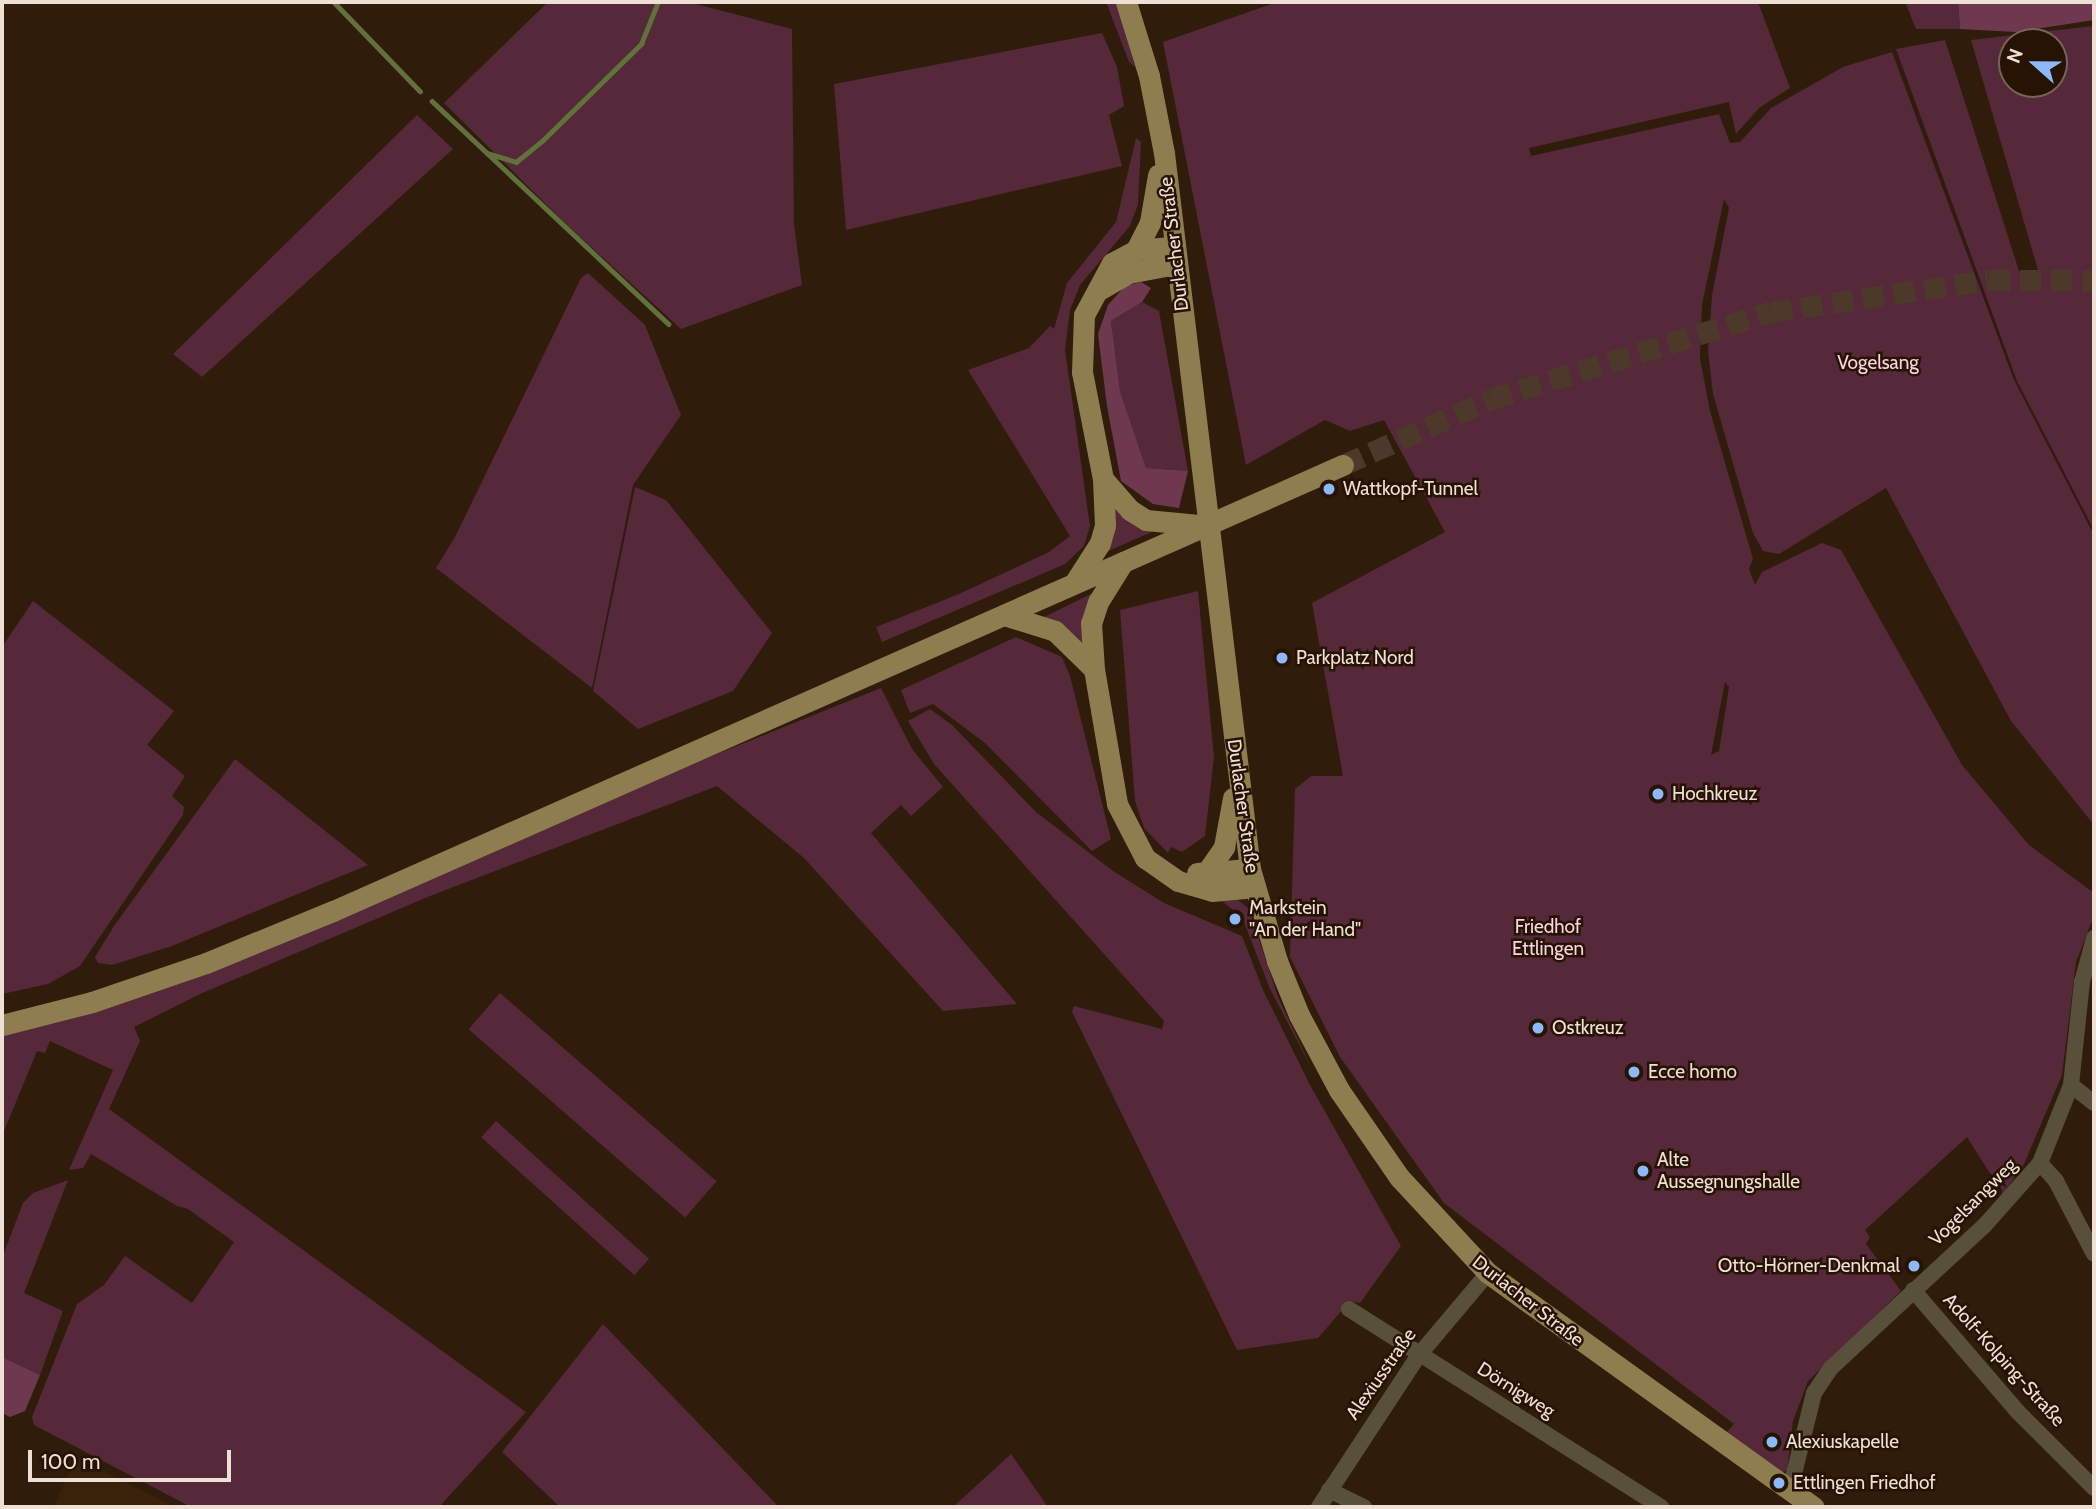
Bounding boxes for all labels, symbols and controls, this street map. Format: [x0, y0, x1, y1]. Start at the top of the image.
north arrow [1998, 28, 2068, 98]
text: N [2002, 46, 2028, 66]
street label: Durlacher Straße [1154, 176, 1194, 312]
park label: Vogelsang [1837, 352, 1919, 374]
place label: Wattkopf-Tunnel [1343, 478, 1478, 500]
marker: Wattkopf-Tunnel [1321, 481, 1337, 497]
place label: Parkplatz Nord [1296, 647, 1414, 669]
marker: Parkplatz Nord [1274, 650, 1290, 666]
street label: Durlacher Straße [1222, 738, 1264, 874]
place label: Hochkreuz [1672, 783, 1757, 805]
marker: Hochkreuz [1650, 786, 1666, 802]
place label: Markstein "An der Hand" [1249, 897, 1361, 941]
marker: Markstein "An der Hand" [1227, 911, 1243, 927]
park label: Friedhof Ettlingen [1512, 916, 1584, 960]
place label: Ostkreuz [1552, 1017, 1624, 1039]
marker: Ostkreuz [1530, 1020, 1546, 1036]
place label: Ecce homo [1648, 1061, 1737, 1083]
marker: Ecce homo [1626, 1064, 1642, 1080]
place label: Alte Aussegnungshalle [1657, 1149, 1800, 1193]
street label: Vogelsangweg [1924, 1153, 2022, 1251]
marker: Alte Aussegnungshalle [1635, 1163, 1651, 1179]
street label: Durlacher Straße [1468, 1250, 1588, 1352]
place label: Otto-Hörner-Denkmal [1718, 1255, 1900, 1277]
marker: Otto-Hörner-Denkmal [1906, 1258, 1922, 1274]
street label: Adolf-Kolping-Straße [1938, 1289, 2070, 1431]
street label: Alexiusstraße [1341, 1324, 1421, 1424]
street label: Dörnigweg [1473, 1357, 1559, 1423]
place label: Alexiuskapelle [1786, 1431, 1899, 1453]
marker: Alexiuskapelle [1764, 1434, 1780, 1450]
scale bar [32, 1436, 234, 1480]
text: 100 m [41, 1449, 100, 1474]
place label: Ettlingen Friedhof [1793, 1472, 1936, 1494]
marker: Ettlingen Friedhof [1771, 1475, 1787, 1491]

